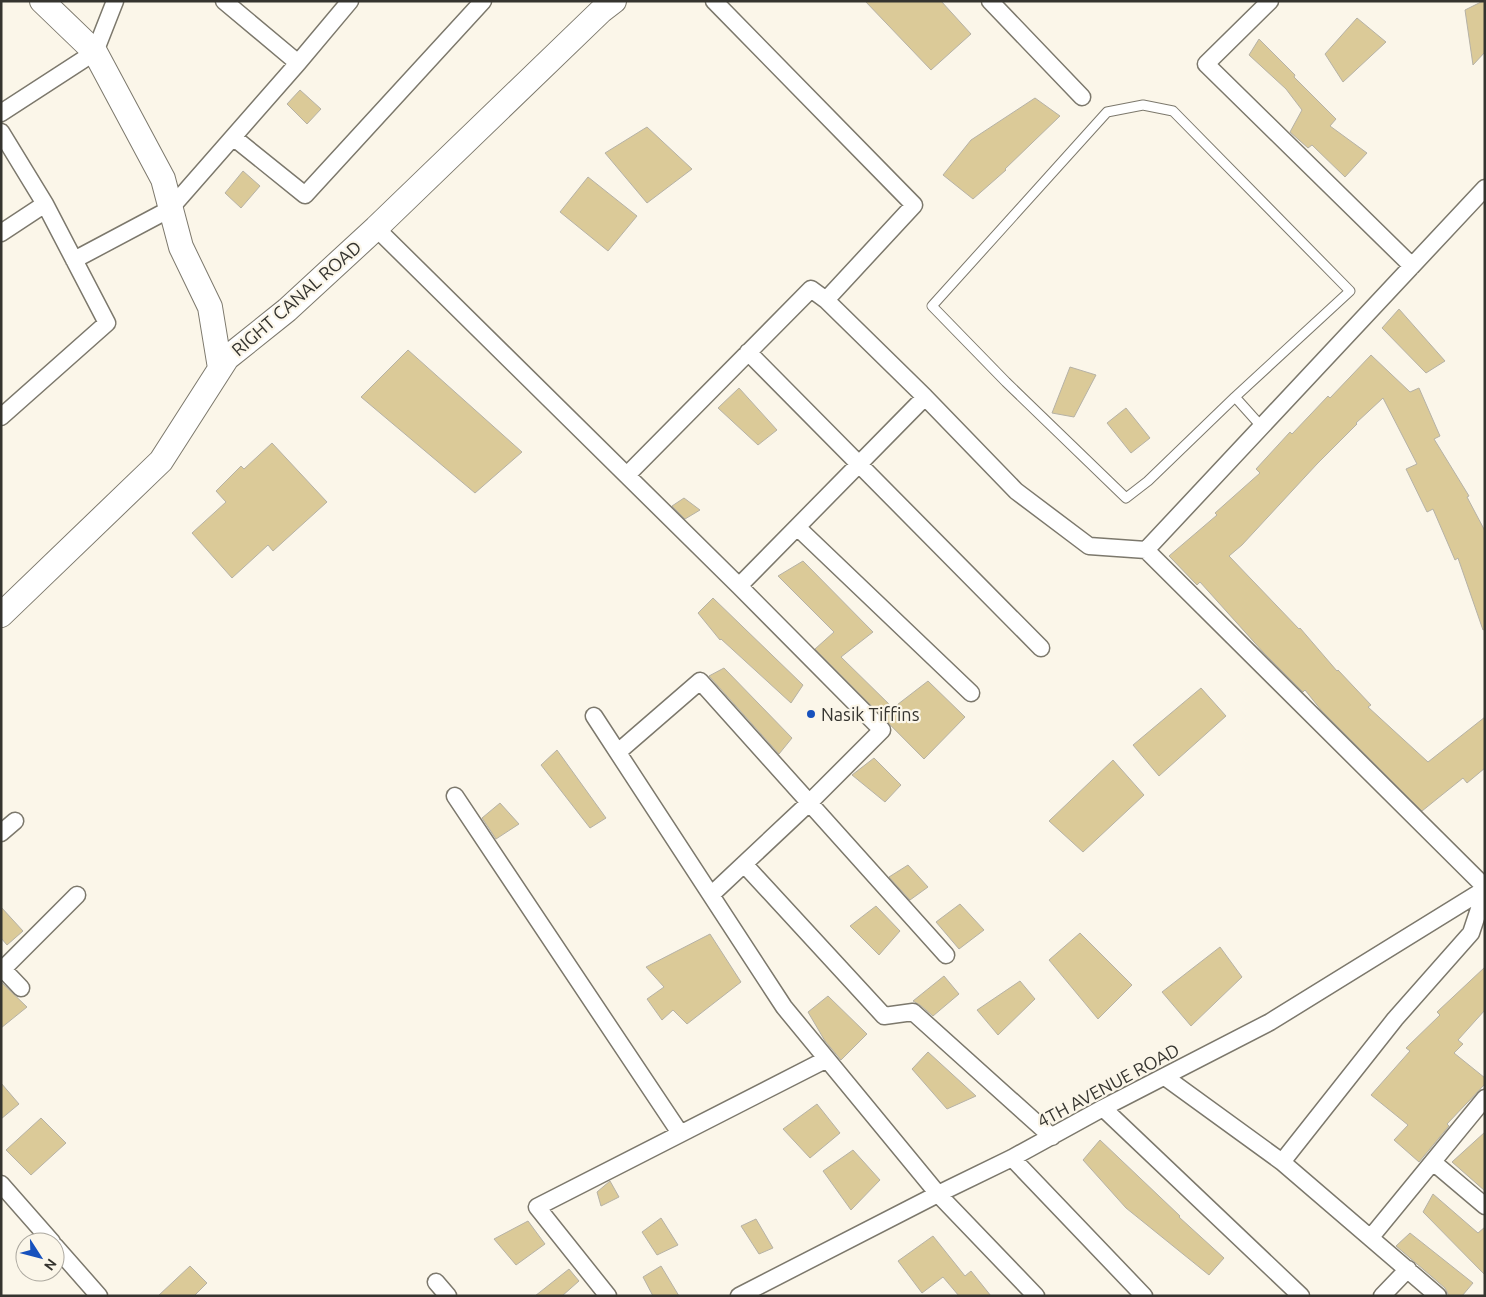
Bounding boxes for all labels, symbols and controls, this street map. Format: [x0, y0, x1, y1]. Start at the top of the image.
street label: RIGHT CANAL ROAD [227, 236, 365, 360]
place label: Nasik Tiffins [821, 704, 920, 724]
marker: Nasik Tiffins [805, 708, 817, 720]
street label: 4TH AVENUE ROAD [1034, 1039, 1182, 1131]
north arrow [15, 1232, 65, 1282]
text: N [41, 1256, 60, 1274]

